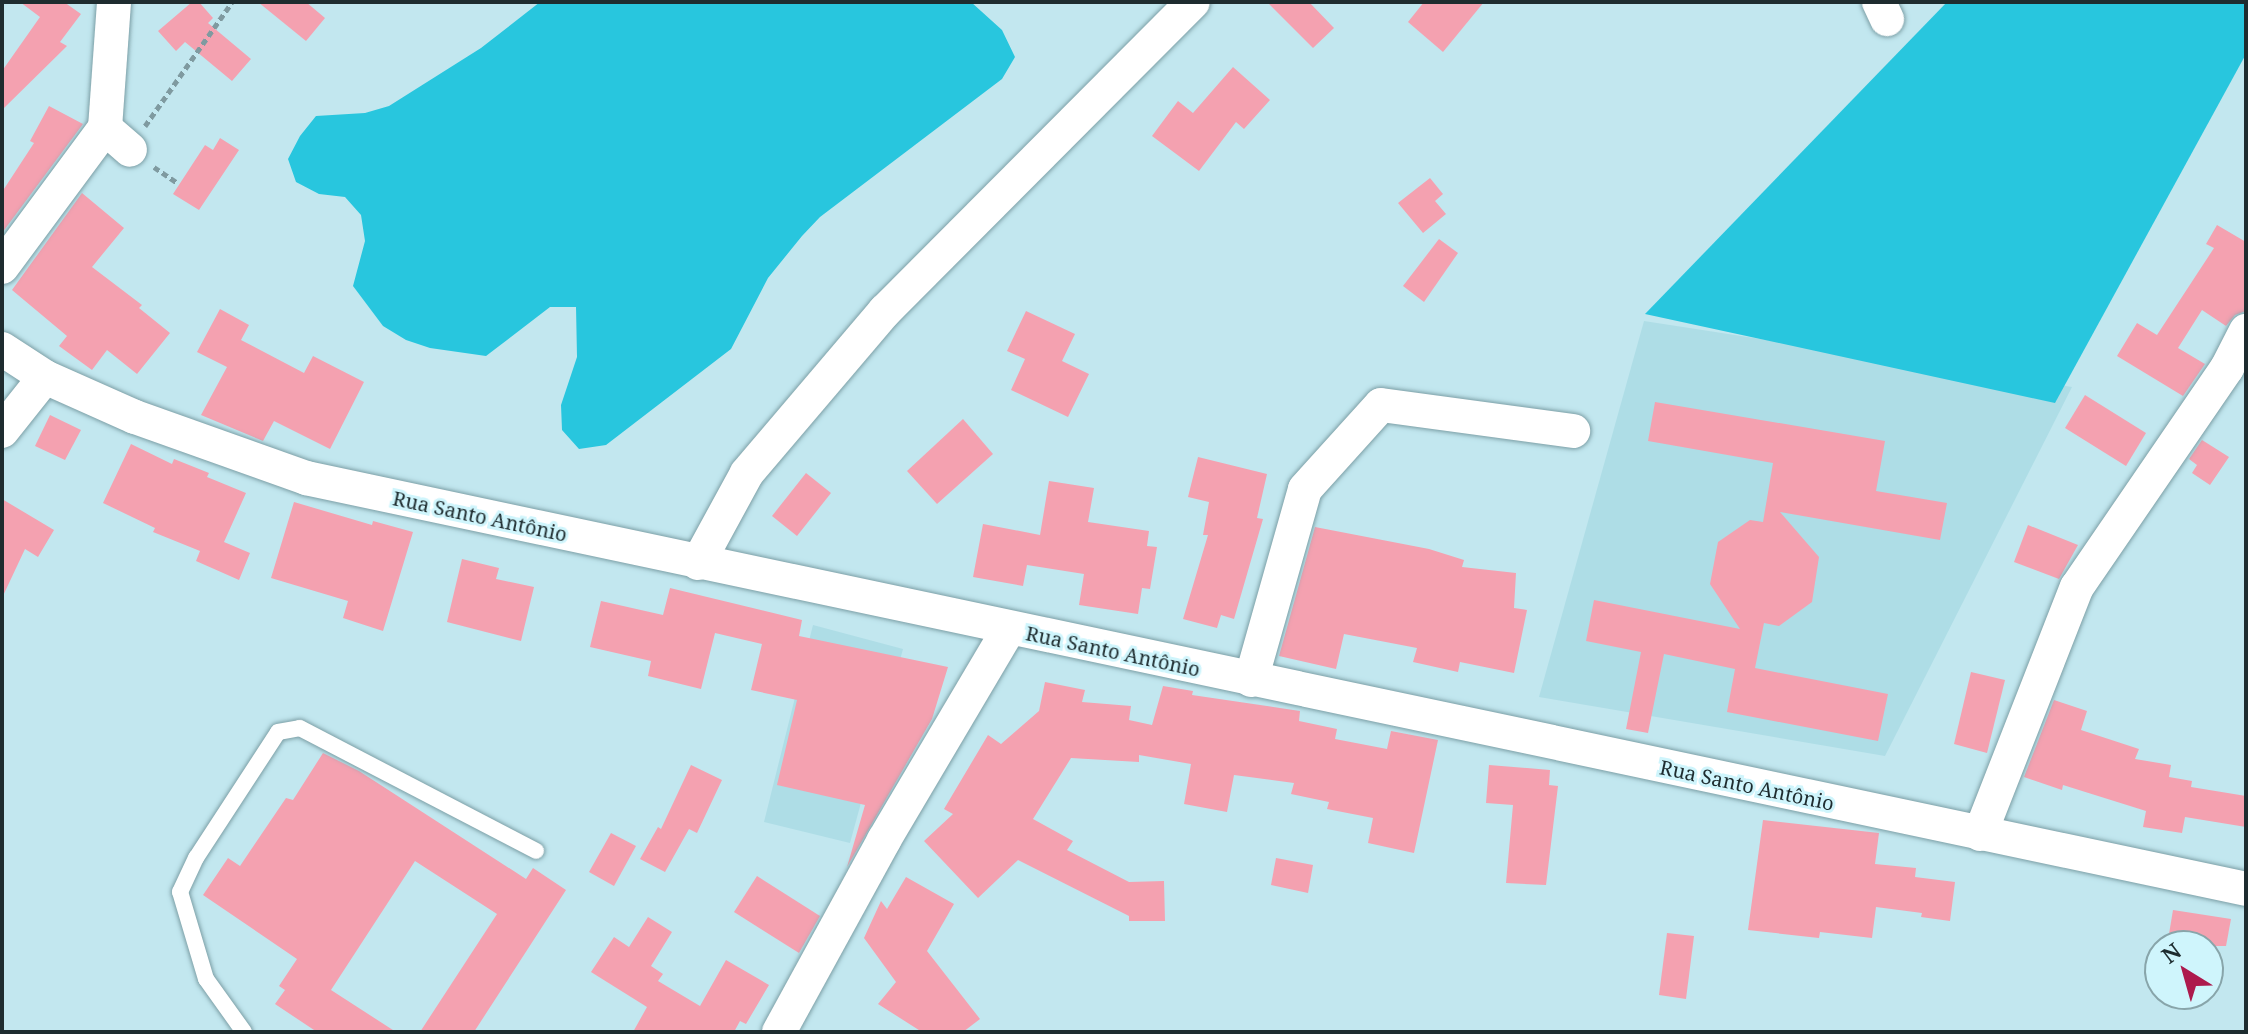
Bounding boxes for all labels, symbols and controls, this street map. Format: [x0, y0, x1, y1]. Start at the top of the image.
street label: Rua Santo Antônio [391, 486, 569, 546]
street label: Rua Santo Antônio [1024, 621, 1202, 681]
street label: Rua Santo Antônio [1658, 755, 1836, 815]
north arrow [2144, 930, 2224, 1010]
text: N [2155, 935, 2187, 970]

